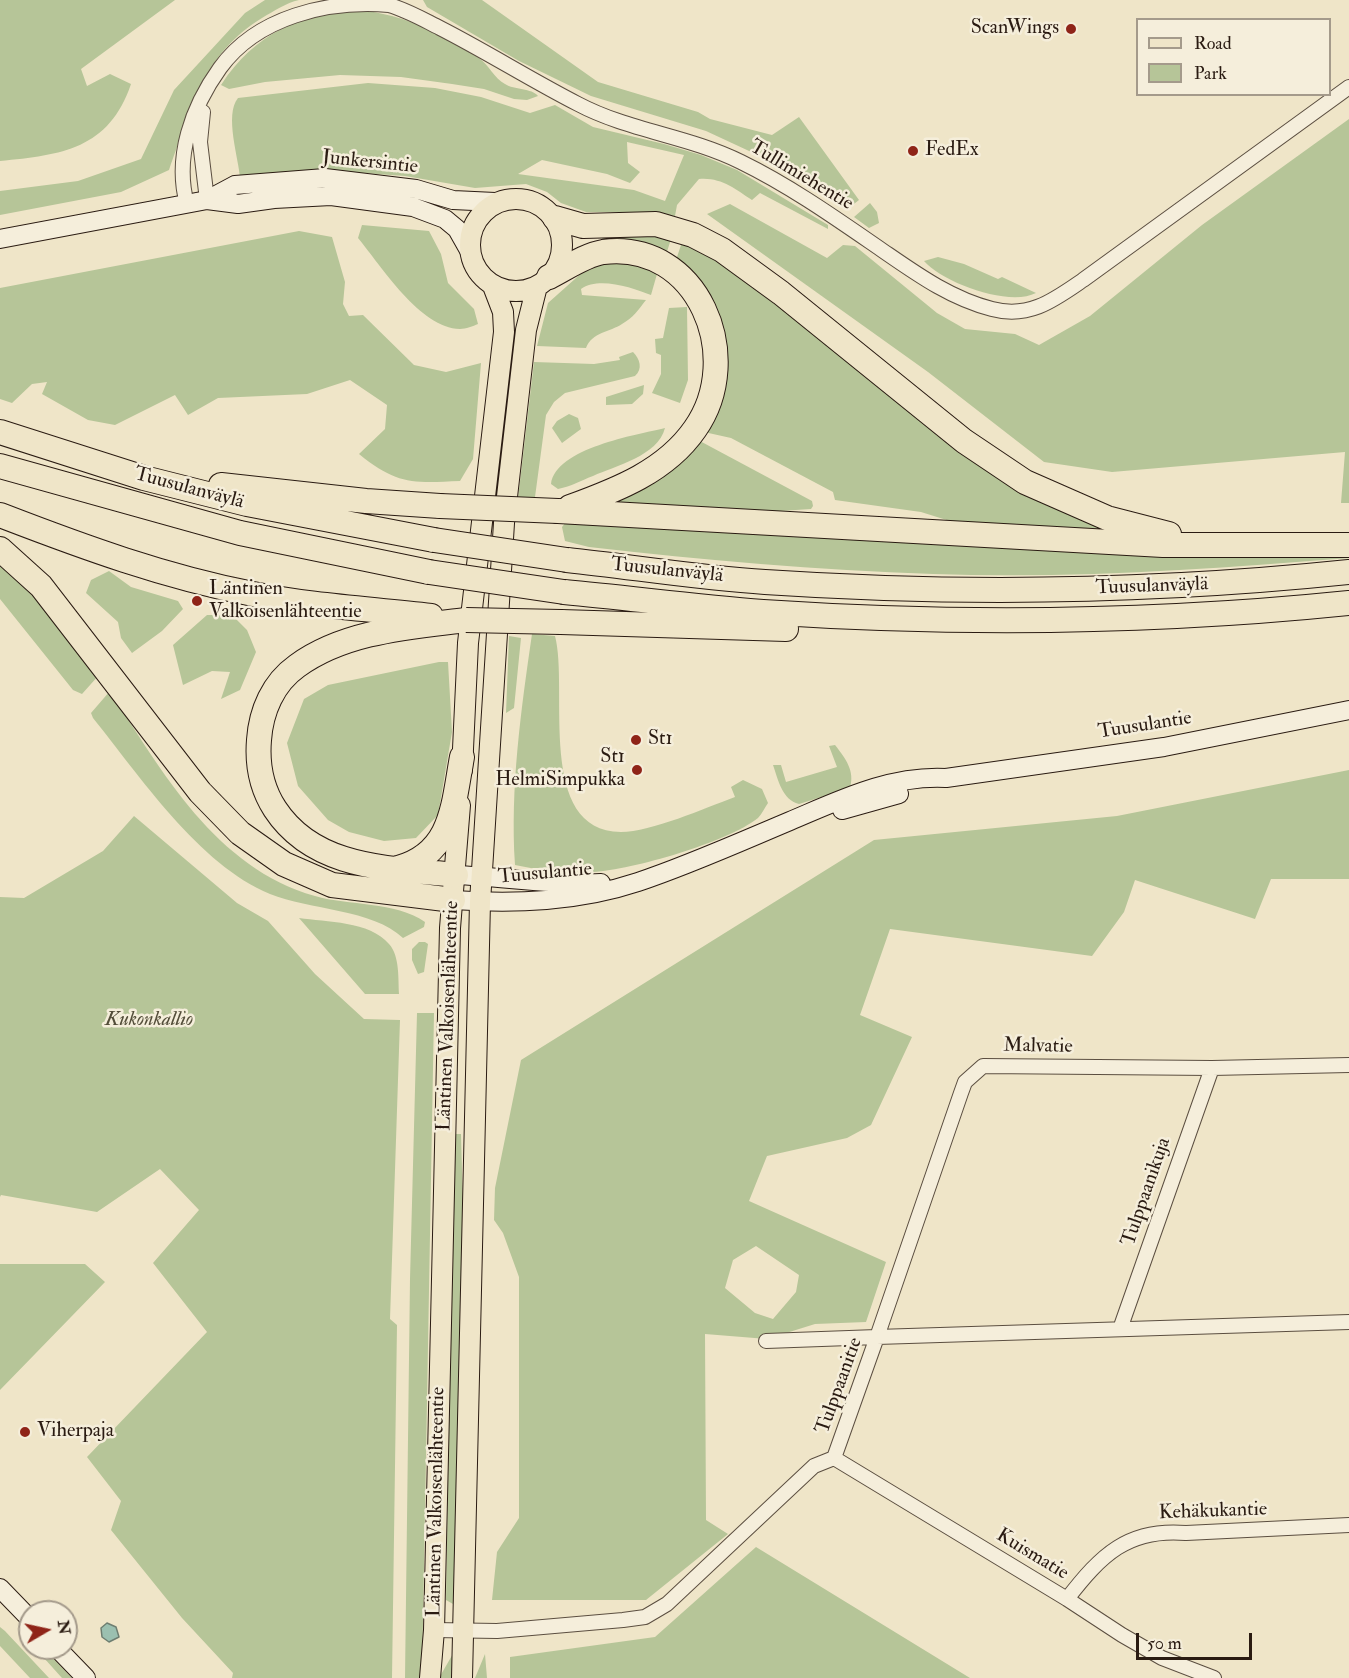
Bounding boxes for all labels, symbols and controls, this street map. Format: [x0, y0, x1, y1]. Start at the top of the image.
place label: ScanWings [971, 17, 1059, 41]
legend [1136, 18, 1331, 96]
marker: ScanWings [1064, 22, 1078, 36]
text: Road [1194, 32, 1232, 55]
text: Park [1194, 62, 1227, 85]
street label: Tullimiehentie [745, 136, 857, 216]
place label: FedEx [925, 139, 979, 163]
marker: FedEx [906, 144, 920, 158]
street label: Junkersintie [321, 146, 419, 180]
street label: Tuusulanväylä [131, 463, 247, 515]
street label: Tuusulanväylä [610, 553, 724, 589]
street label: Tuusulanväylä [1095, 573, 1209, 601]
place label: Läntinen Valkoisenlähteentie [209, 578, 362, 625]
marker: Läntinen Valkoisenlähteentie [190, 594, 204, 608]
street label: Tuusulantie [1097, 707, 1193, 745]
place label: St1 [648, 728, 673, 752]
marker: St1 [629, 733, 643, 747]
place label: St1 HelmiSimpukka [495, 746, 625, 793]
marker: St1 HelmiSimpukka [630, 763, 644, 777]
street label: Tuusulantie [497, 858, 593, 890]
street label: Läntinen Valkoisenlähteentie [433, 900, 465, 1132]
park label: Kukonkallio [105, 1009, 193, 1033]
street label: Malvatie [1003, 1034, 1073, 1060]
street label: Tulppaanikuja [1117, 1135, 1177, 1249]
street label: Tulppaanitie [812, 1335, 868, 1437]
street label: Läntinen Valkoisenlähteentie [423, 1387, 451, 1617]
place label: Viherpaja [37, 1420, 114, 1444]
marker: Viherpaja [18, 1425, 32, 1439]
street label: Kehäkukantie [1158, 1498, 1268, 1526]
street label: Kuismatie [992, 1524, 1072, 1586]
north arrow [18, 1600, 78, 1660]
text: N [53, 1619, 75, 1636]
scale bar [1139, 1621, 1254, 1659]
text: 50 m [1147, 1632, 1182, 1655]

